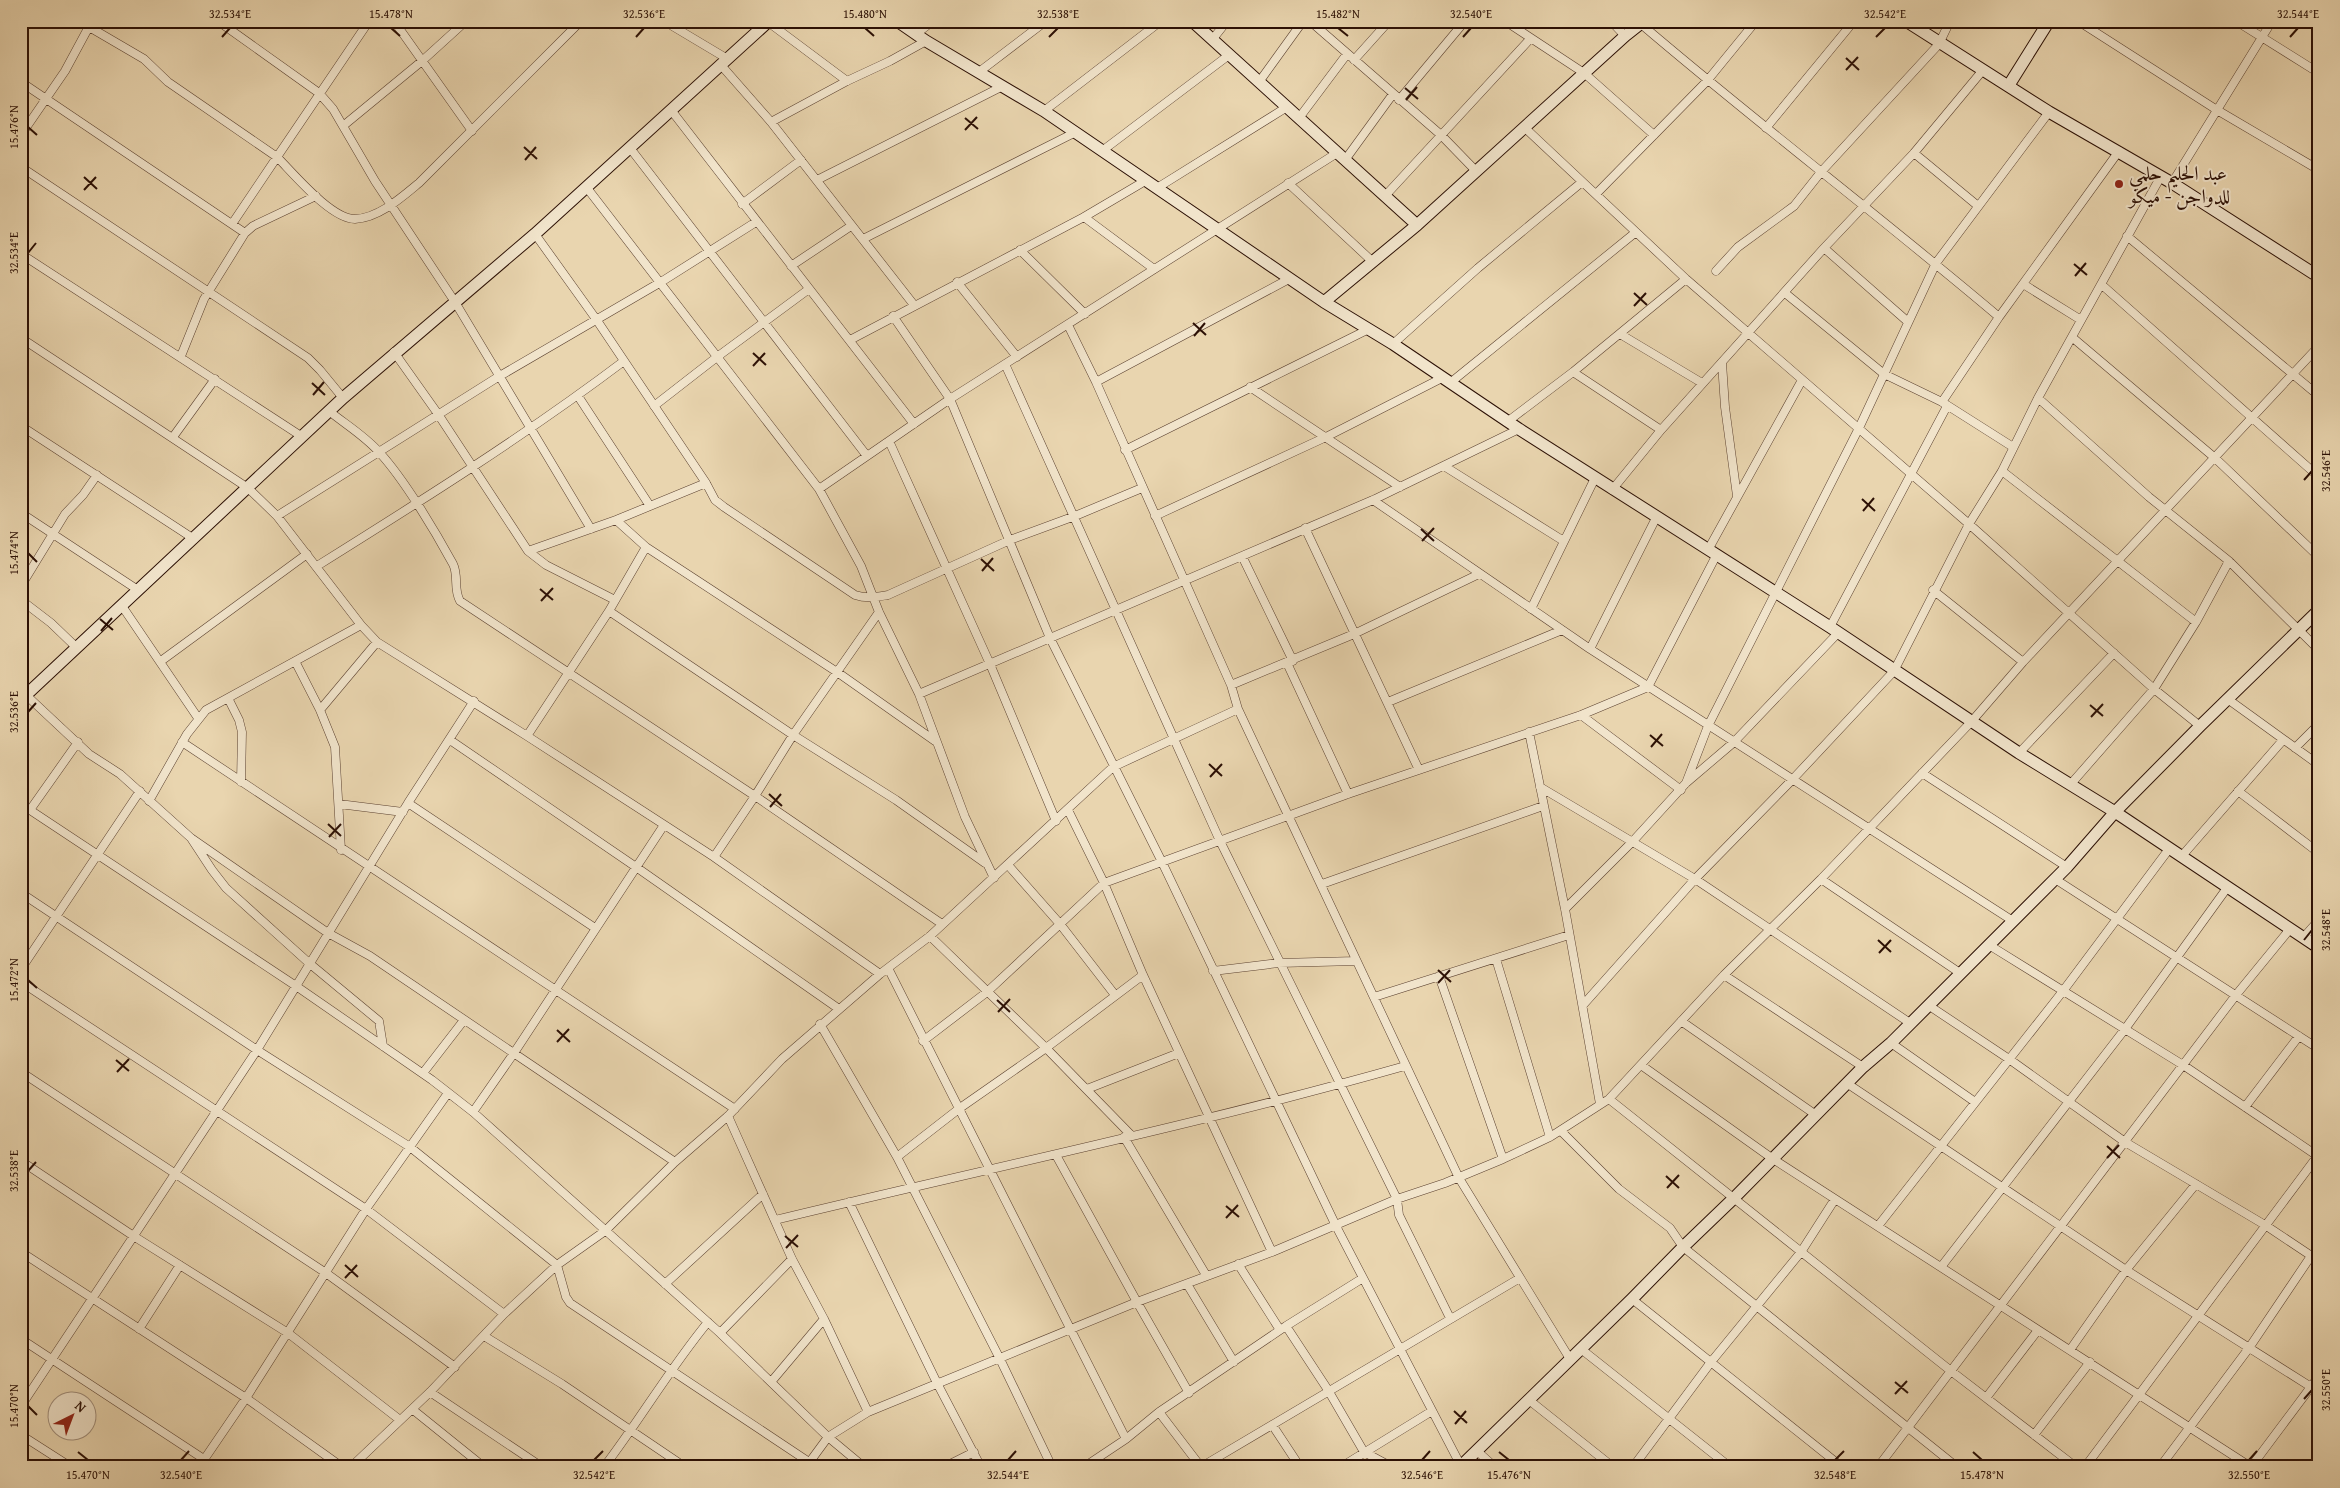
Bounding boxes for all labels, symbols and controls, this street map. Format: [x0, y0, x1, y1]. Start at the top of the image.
text: 32.534°E [209, 5, 251, 22]
text: 15.478°N [369, 5, 413, 22]
text: 32.536°E [623, 5, 665, 22]
text: 15.480°N [843, 5, 887, 22]
text: 32.538°E [1037, 5, 1079, 22]
text: 15.482°N [1316, 5, 1360, 22]
text: 32.540°E [1450, 5, 1492, 22]
text: 32.542°E [1864, 5, 1906, 22]
text: 32.544°E [2277, 5, 2319, 22]
text: 15.476°N [5, 105, 22, 149]
place label: عبد الحليم حلمي للدواجن - ميكو [2127, 158, 2230, 210]
marker: عبد الحليم حلمي للدواجن - ميكو [2113, 178, 2125, 190]
text: 32.534°E [5, 232, 22, 274]
text: 32.546°E [2317, 450, 2334, 492]
text: 15.474°N [5, 531, 22, 575]
text: 32.536°E [5, 691, 22, 733]
text: 32.548°E [2317, 909, 2334, 951]
text: 15.472°N [5, 958, 22, 1002]
text: 32.538°E [5, 1150, 22, 1192]
text: 32.550°E [2317, 1369, 2334, 1411]
text: 15.470°N [5, 1384, 22, 1428]
north arrow [48, 1390, 98, 1440]
text: N [71, 1396, 91, 1417]
text: 15.470°N [66, 1466, 110, 1483]
text: 32.540°E [160, 1466, 202, 1483]
text: 32.542°E [573, 1466, 615, 1483]
text: 32.544°E [987, 1466, 1029, 1483]
text: 32.546°E [1401, 1466, 1443, 1483]
text: 15.476°N [1487, 1466, 1531, 1483]
text: 32.548°E [1814, 1466, 1856, 1483]
text: 15.478°N [1960, 1466, 2004, 1483]
text: 32.550°E [2228, 1466, 2270, 1483]

